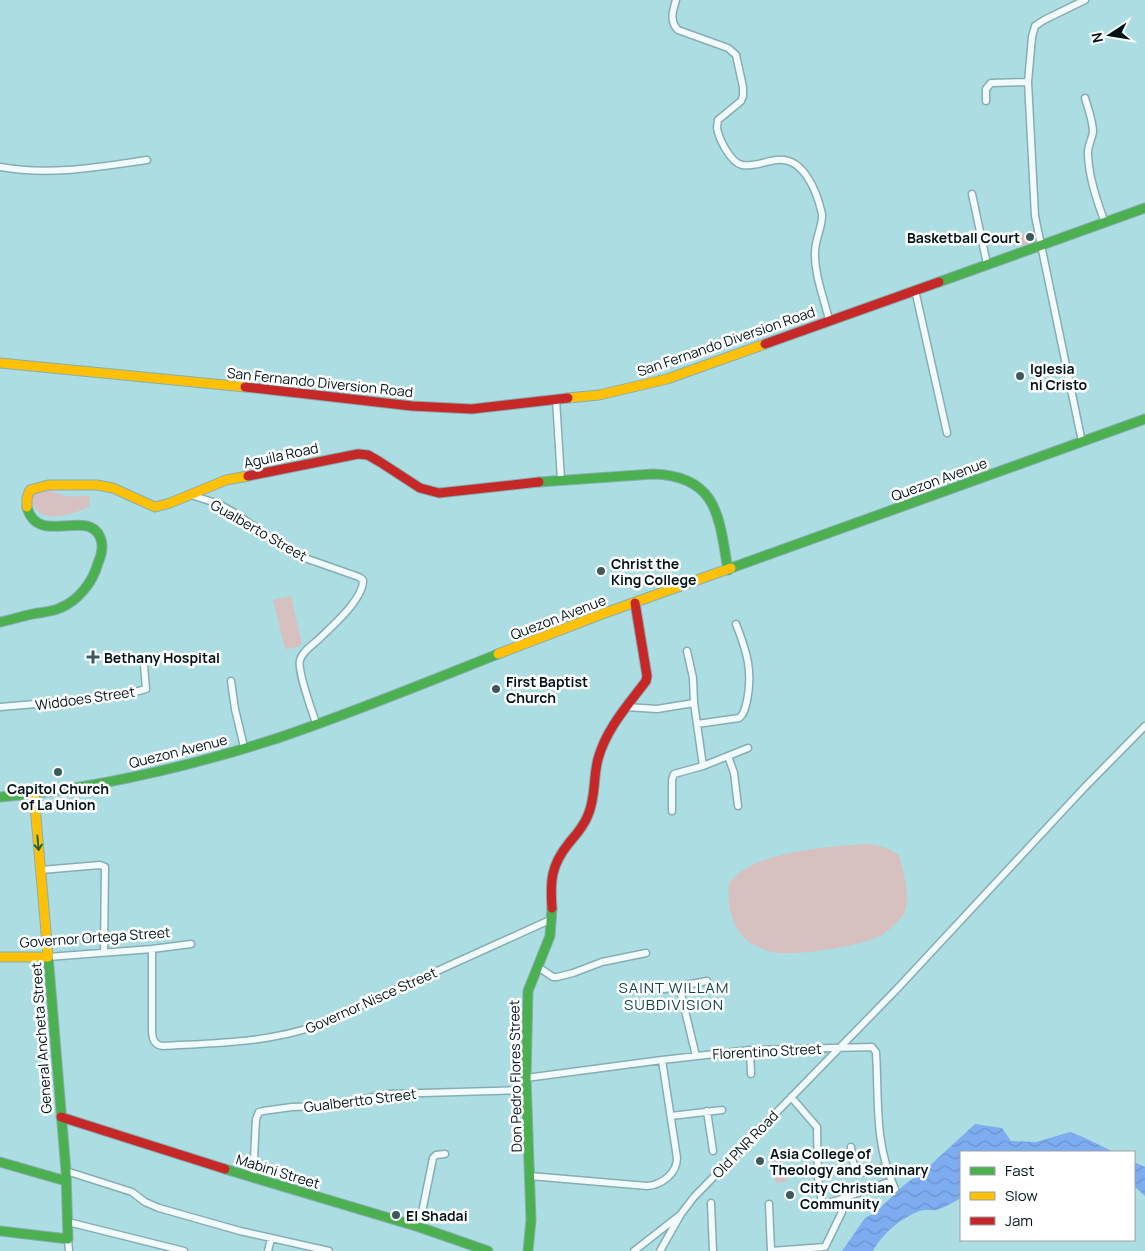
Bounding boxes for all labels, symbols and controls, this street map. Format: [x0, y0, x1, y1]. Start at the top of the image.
north arrow [1085, 10, 1135, 60]
text: N [1086, 31, 1107, 45]
place label: Basketball Court [907, 228, 1020, 247]
marker: Basketball Court [1024, 231, 1036, 243]
street label: San Fernando Diversion Road [635, 302, 817, 380]
place label: Iglesia ni Cristo [1030, 359, 1088, 394]
street label: San Fernando Diversion Road [226, 363, 414, 401]
marker: Iglesia ni Cristo [1014, 370, 1026, 382]
street label: Aguila Road [242, 438, 320, 472]
street label: Quezon Avenue [888, 453, 990, 505]
street label: Gualberto Street [207, 495, 311, 565]
place label: Christ the King College [611, 554, 697, 589]
marker: Christ the King College [595, 565, 607, 577]
street label: Quezon Avenue [508, 590, 608, 644]
place label: Bethany Hospital [104, 648, 220, 667]
marker: Bethany Hospital [86, 650, 100, 664]
place label: First Baptist Church [506, 672, 588, 707]
street label: Widdoes Street [34, 682, 136, 714]
marker: First Baptist Church [490, 683, 502, 695]
street label: Quezon Avenue [127, 730, 229, 772]
marker: Capitol Church of La Union [52, 766, 64, 778]
place label: Capitol Church of La Union [7, 779, 109, 814]
one-way arrow [34, 834, 43, 850]
street label: Governor Ortega Street [19, 922, 171, 952]
street label: General Ancheta Street [26, 961, 56, 1114]
street label: Governor Nisce Street [302, 962, 440, 1038]
district label: SAINT WILLAM SUBDIVISION [619, 977, 729, 1015]
street label: Don Pedro Flores Street [504, 999, 526, 1152]
street label: Florentino Street [712, 1039, 822, 1063]
street label: Gualbertto Street [303, 1084, 418, 1116]
street label: Old PNR Road [708, 1106, 782, 1182]
place label: Asia College of Theology and Seminary [770, 1144, 928, 1179]
street label: Mabini Street [234, 1149, 323, 1193]
legend [960, 1151, 1135, 1241]
marker: Asia College of Theology and Seminary [754, 1155, 766, 1167]
text: Fast [1005, 1160, 1034, 1181]
place label: City Christian Community [800, 1178, 894, 1213]
text: Slow [1005, 1185, 1038, 1206]
marker: City Christian Community [784, 1189, 796, 1201]
place label: El Shadai [406, 1206, 468, 1225]
marker: El Shadai [390, 1209, 402, 1221]
text: Jam [1005, 1210, 1033, 1231]

